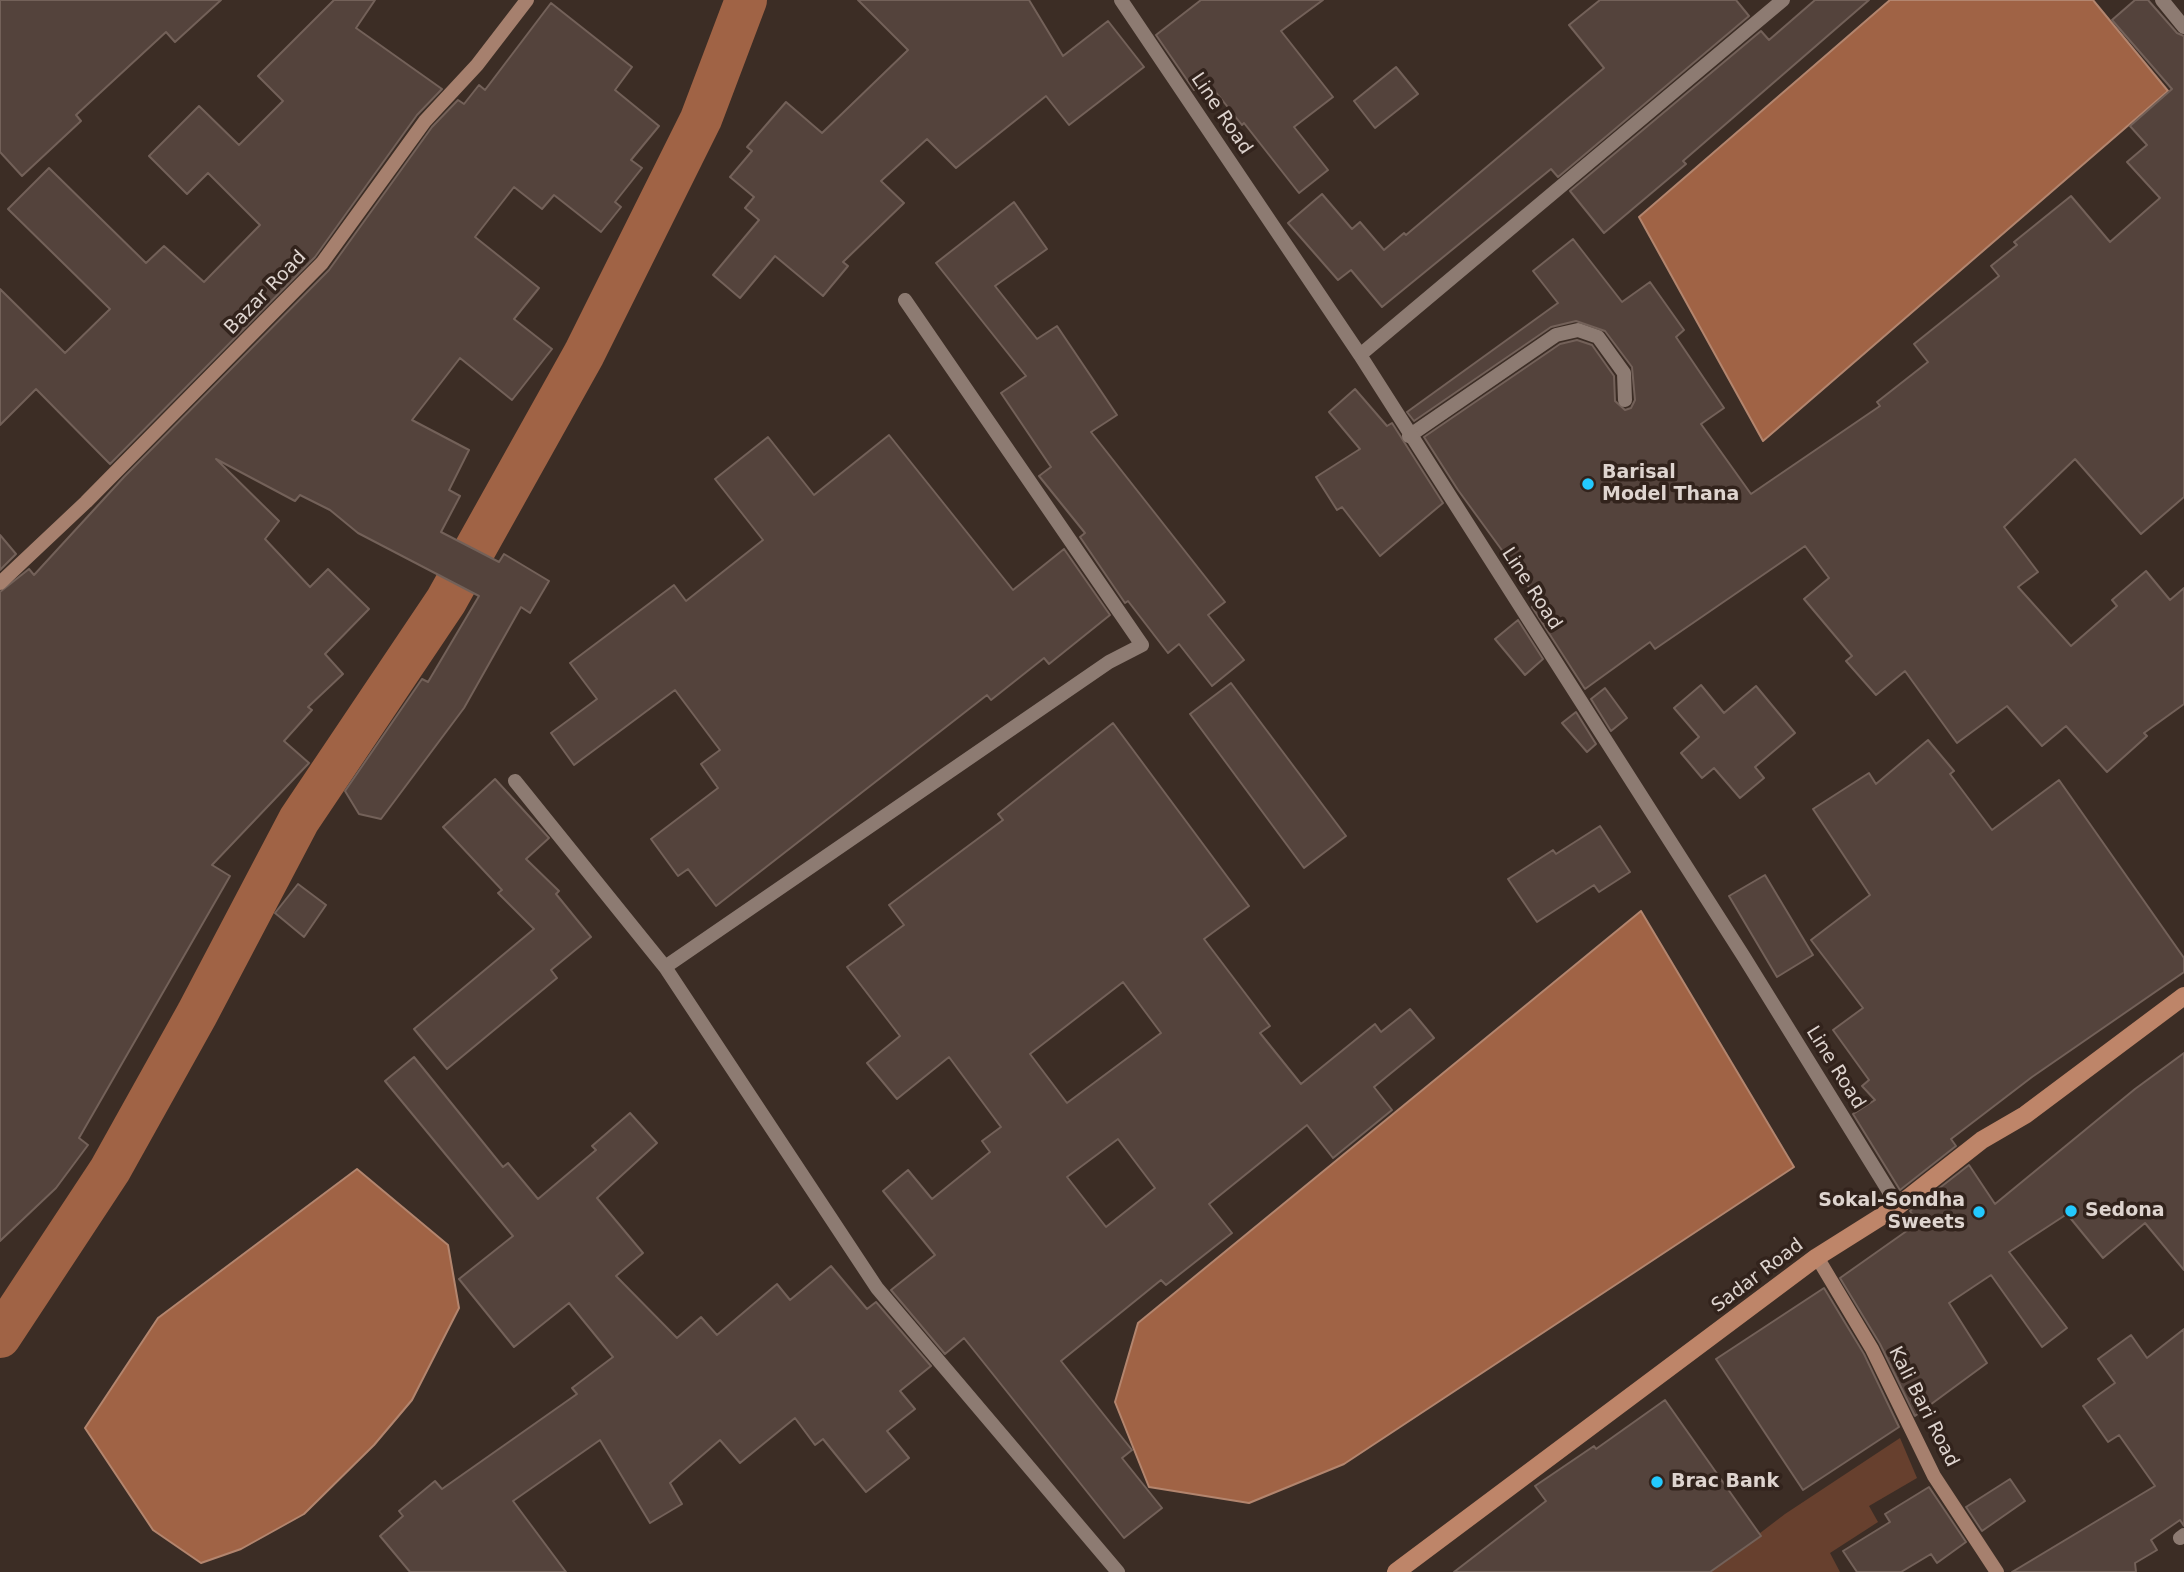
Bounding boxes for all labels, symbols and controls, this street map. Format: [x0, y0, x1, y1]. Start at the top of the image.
street label: Line Road [1185, 69, 1257, 159]
street label: Bazar Road [220, 246, 312, 340]
place label: Barisal Model Thana [1602, 462, 1739, 506]
marker: Barisal Model Thana [1580, 476, 1596, 492]
street label: Line Road [1496, 544, 1566, 634]
street label: Line Road [1801, 1022, 1869, 1114]
place label: Sokal-Sondha Sweets [1818, 1190, 1965, 1234]
place label: Sedona [2085, 1200, 2165, 1222]
marker: Sedona [2063, 1203, 2079, 1219]
marker: Sokal-Sondha Sweets [1971, 1204, 1987, 1220]
street label: Sadar Road [1708, 1234, 1808, 1318]
street label: Kali Bari Road [1883, 1343, 1963, 1471]
place label: Brac Bank [1671, 1471, 1779, 1493]
marker: Brac Bank [1649, 1474, 1665, 1490]

